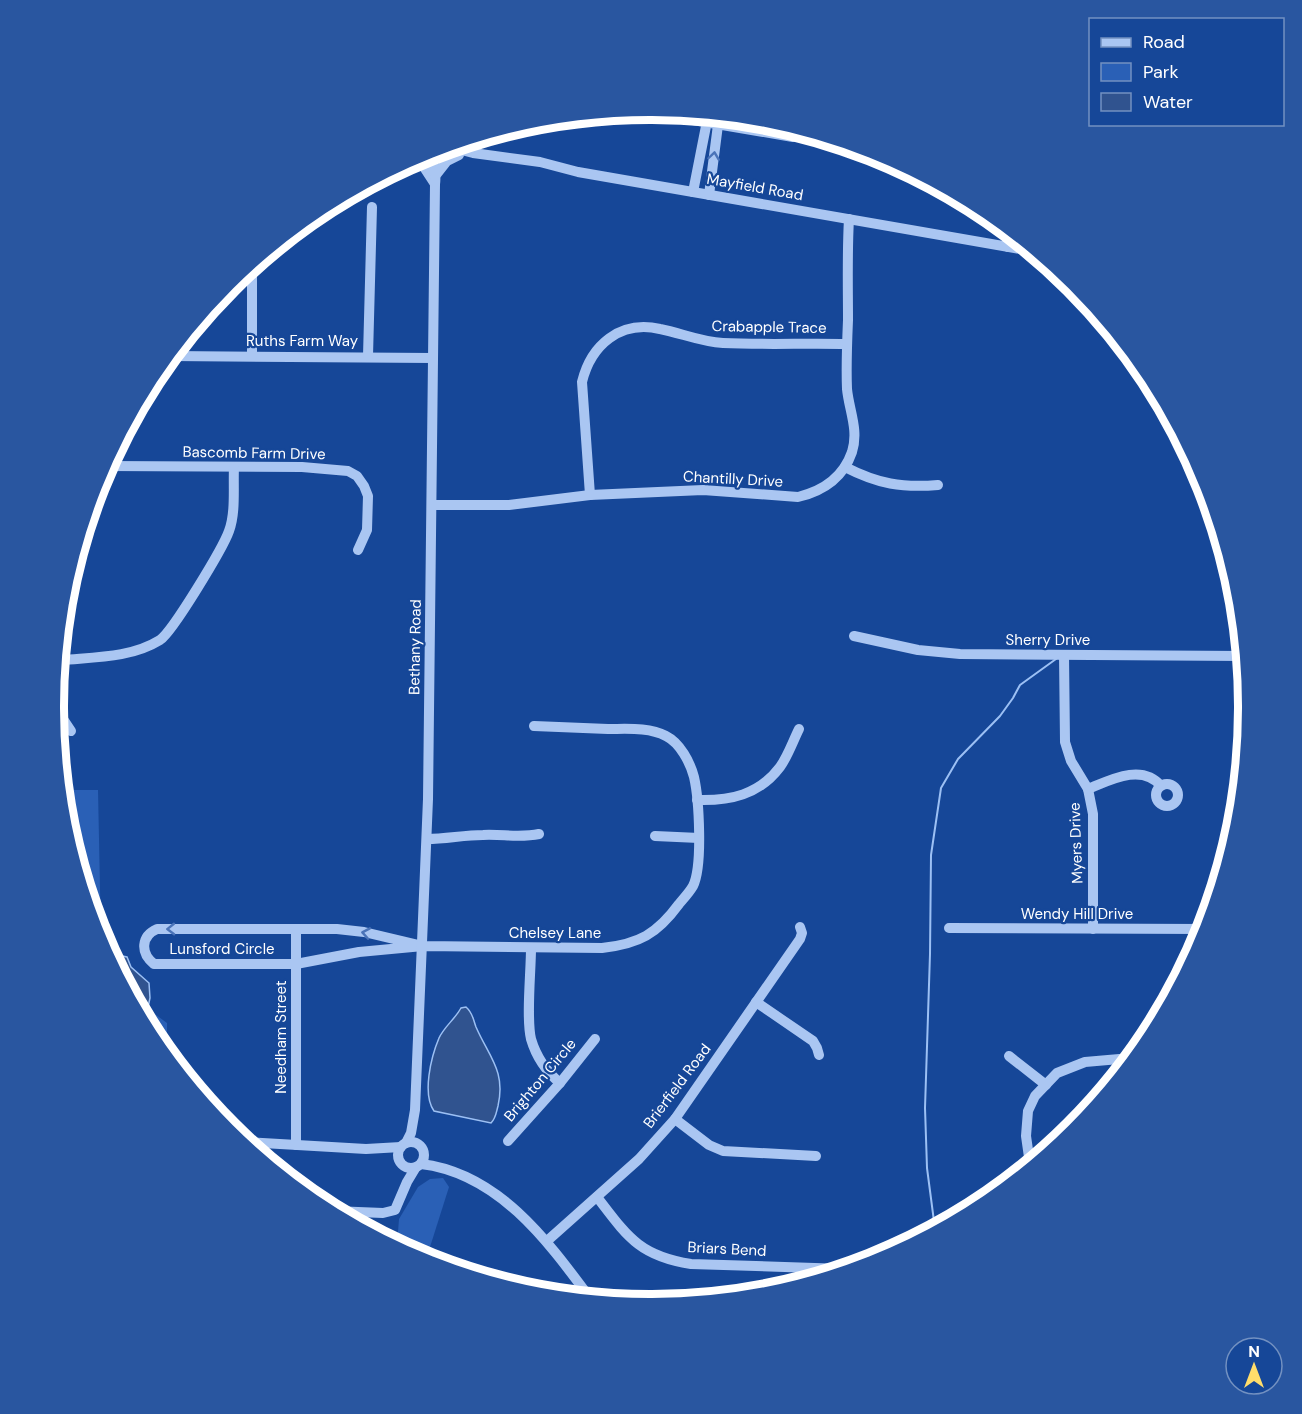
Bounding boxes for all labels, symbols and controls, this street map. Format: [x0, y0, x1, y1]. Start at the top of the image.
legend [1089, 18, 1284, 126]
text: Road [1143, 30, 1185, 54]
text: Park [1143, 60, 1179, 84]
text: Water [1143, 90, 1193, 114]
one-way arrow [707, 151, 720, 160]
street label: Mayfield Road [705, 169, 805, 205]
street label: Crabapple Trace [711, 316, 827, 338]
street label: Ruths Farm Way [246, 331, 359, 351]
street label: Bascomb Farm Drive [182, 442, 326, 464]
street label: Chantilly Drive [682, 466, 784, 492]
street label: Bethany Road [404, 599, 426, 695]
street label: Sherry Drive [1006, 630, 1090, 650]
street label: Myers Drive [1065, 802, 1087, 884]
street label: Wendy Hill Drive [1021, 904, 1133, 924]
one-way arrow [167, 922, 176, 935]
street label: Chelsey Lane [509, 923, 601, 943]
one-way arrow [361, 927, 371, 940]
street label: Lunsford Circle [169, 939, 275, 959]
street label: Needham Street [271, 980, 291, 1094]
street label: Brighton Circle [499, 1034, 581, 1126]
street label: Brierfield Road [639, 1040, 715, 1132]
street label: Briars Bend [687, 1237, 767, 1261]
north arrow [1224, 1336, 1284, 1396]
text: N [1248, 1341, 1260, 1362]

